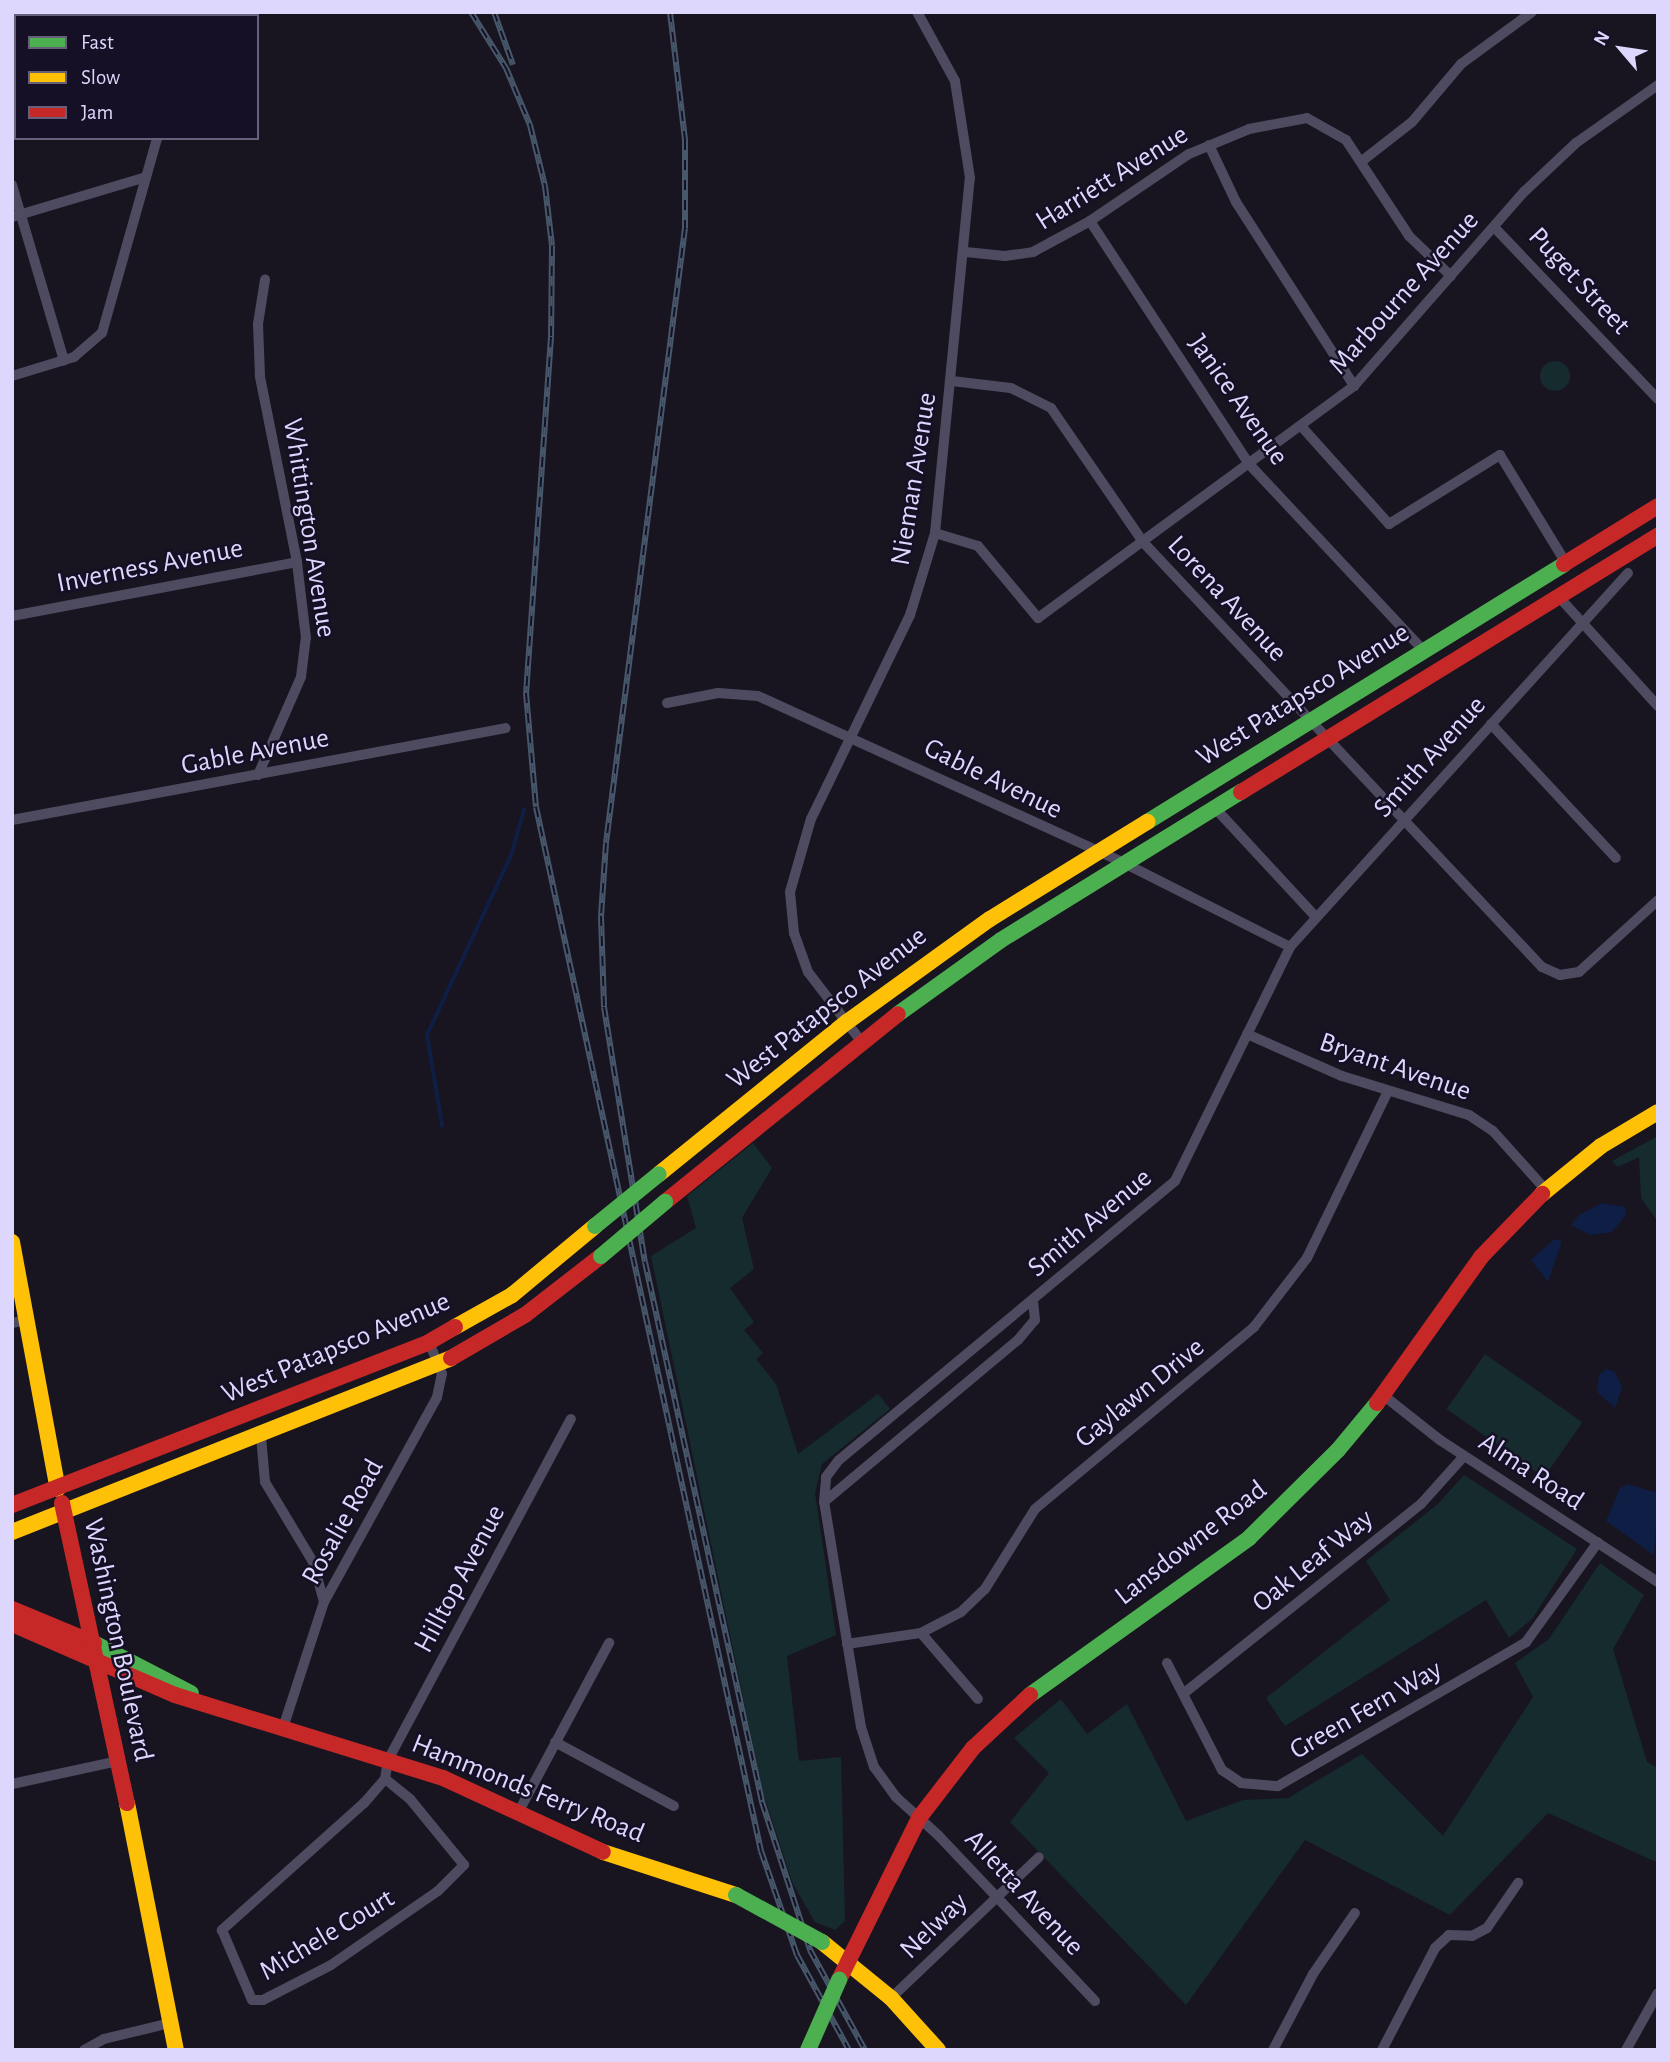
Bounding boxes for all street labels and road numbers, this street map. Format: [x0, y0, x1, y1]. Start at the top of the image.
street label: Harriett Avenue [1030, 118, 1194, 238]
street label: Marbourne Avenue [1322, 204, 1486, 382]
street label: Puget Street [1521, 220, 1637, 342]
street label: Janice Avenue [1181, 328, 1295, 472]
street label: Nieman Avenue [884, 390, 944, 568]
street label: Whittington Avenue [275, 416, 343, 640]
street label: Lorena Avenue [1160, 529, 1294, 669]
street label: Inverness Avenue [54, 531, 246, 601]
street label: West Patapsco Avenue [1190, 616, 1416, 774]
street label: Smith Avenue [1367, 689, 1493, 825]
street label: Gable Avenue [178, 721, 332, 783]
street label: Gable Avenue [918, 731, 1068, 827]
street label: West Patapsco Avenue [720, 919, 934, 1097]
street label: Bryant Avenue [1315, 1025, 1475, 1109]
street label: Smith Avenue [1021, 1161, 1159, 1285]
street label: West Patapsco Avenue [217, 1285, 455, 1411]
street label: Gaylawn Drive [1069, 1331, 1211, 1455]
street label: Alma Road [1472, 1426, 1590, 1518]
street label: Rosalie Road [295, 1453, 391, 1591]
street label: Lansdowne Road [1108, 1473, 1274, 1613]
street label: Hilltop Avenue [407, 1499, 513, 1659]
street label: Oak Leaf Way [1246, 1502, 1380, 1620]
street label: Washington Boulevard [76, 1515, 160, 1765]
street label: Green Fern Way [1284, 1653, 1448, 1767]
street label: Hammonds Ferry Road [407, 1727, 649, 1851]
street label: Alletta Avenue [957, 1823, 1091, 1963]
street label: Michele Court [254, 1882, 400, 1988]
street label: Nelway [893, 1886, 975, 1966]

